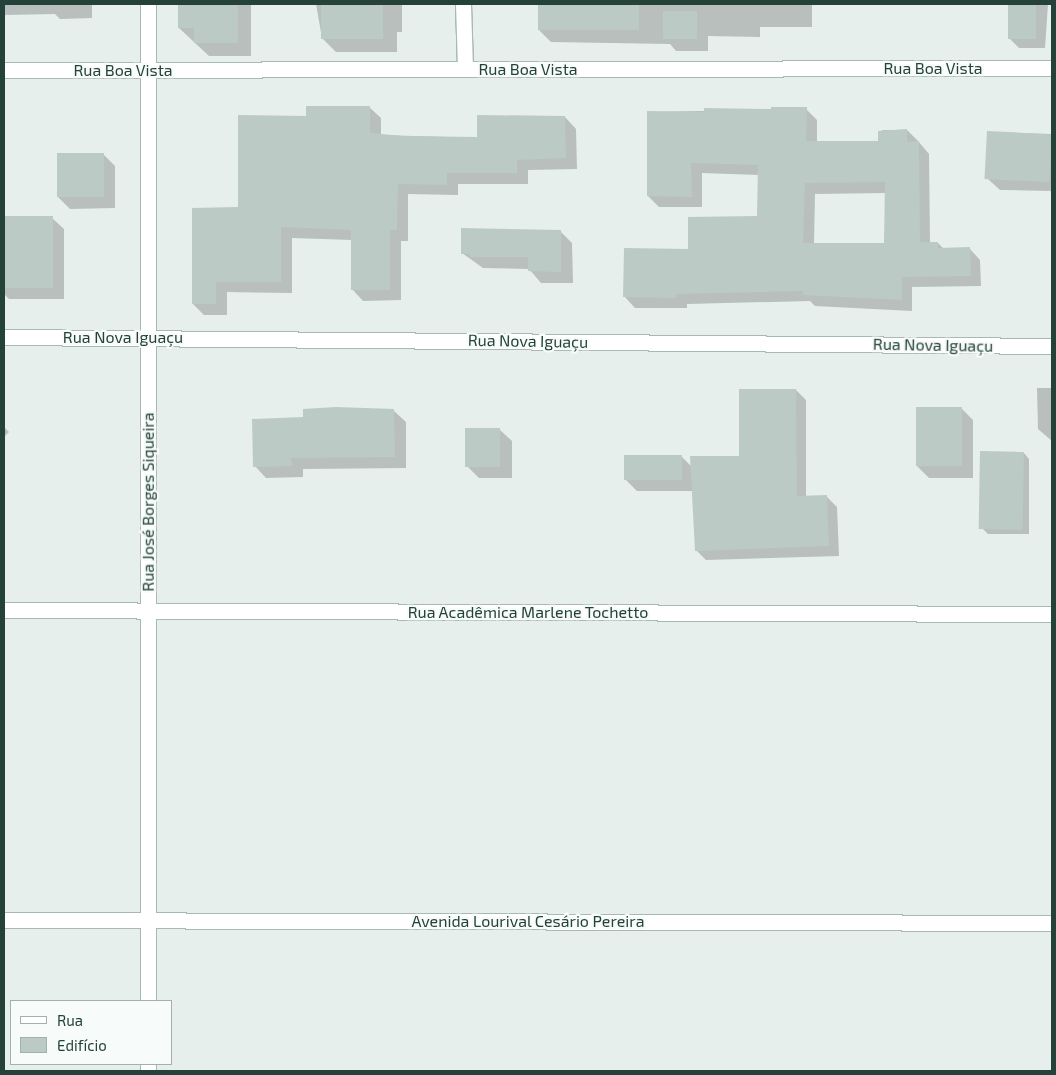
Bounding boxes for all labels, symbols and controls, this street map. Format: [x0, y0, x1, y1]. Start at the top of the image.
street label: Rua Boa Vista [883, 58, 983, 78]
street label: Rua Boa Vista [478, 59, 578, 79]
street label: Rua Boa Vista [73, 60, 173, 80]
street label: Rua Nova Iguaçu [63, 327, 183, 347]
street label: Rua Nova Iguaçu [468, 330, 588, 352]
street label: Rua Nova Iguaçu [873, 334, 993, 356]
street label: Rua José Borges Siqueira [138, 412, 158, 592]
street label: Rua Acadêmica Marlene Tochetto [407, 602, 649, 622]
street label: Avenida Lourival Cesário Pereira [411, 911, 645, 931]
legend [10, 1000, 172, 1065]
text: Rua [57, 1011, 83, 1029]
text: Edifício [57, 1036, 107, 1054]

